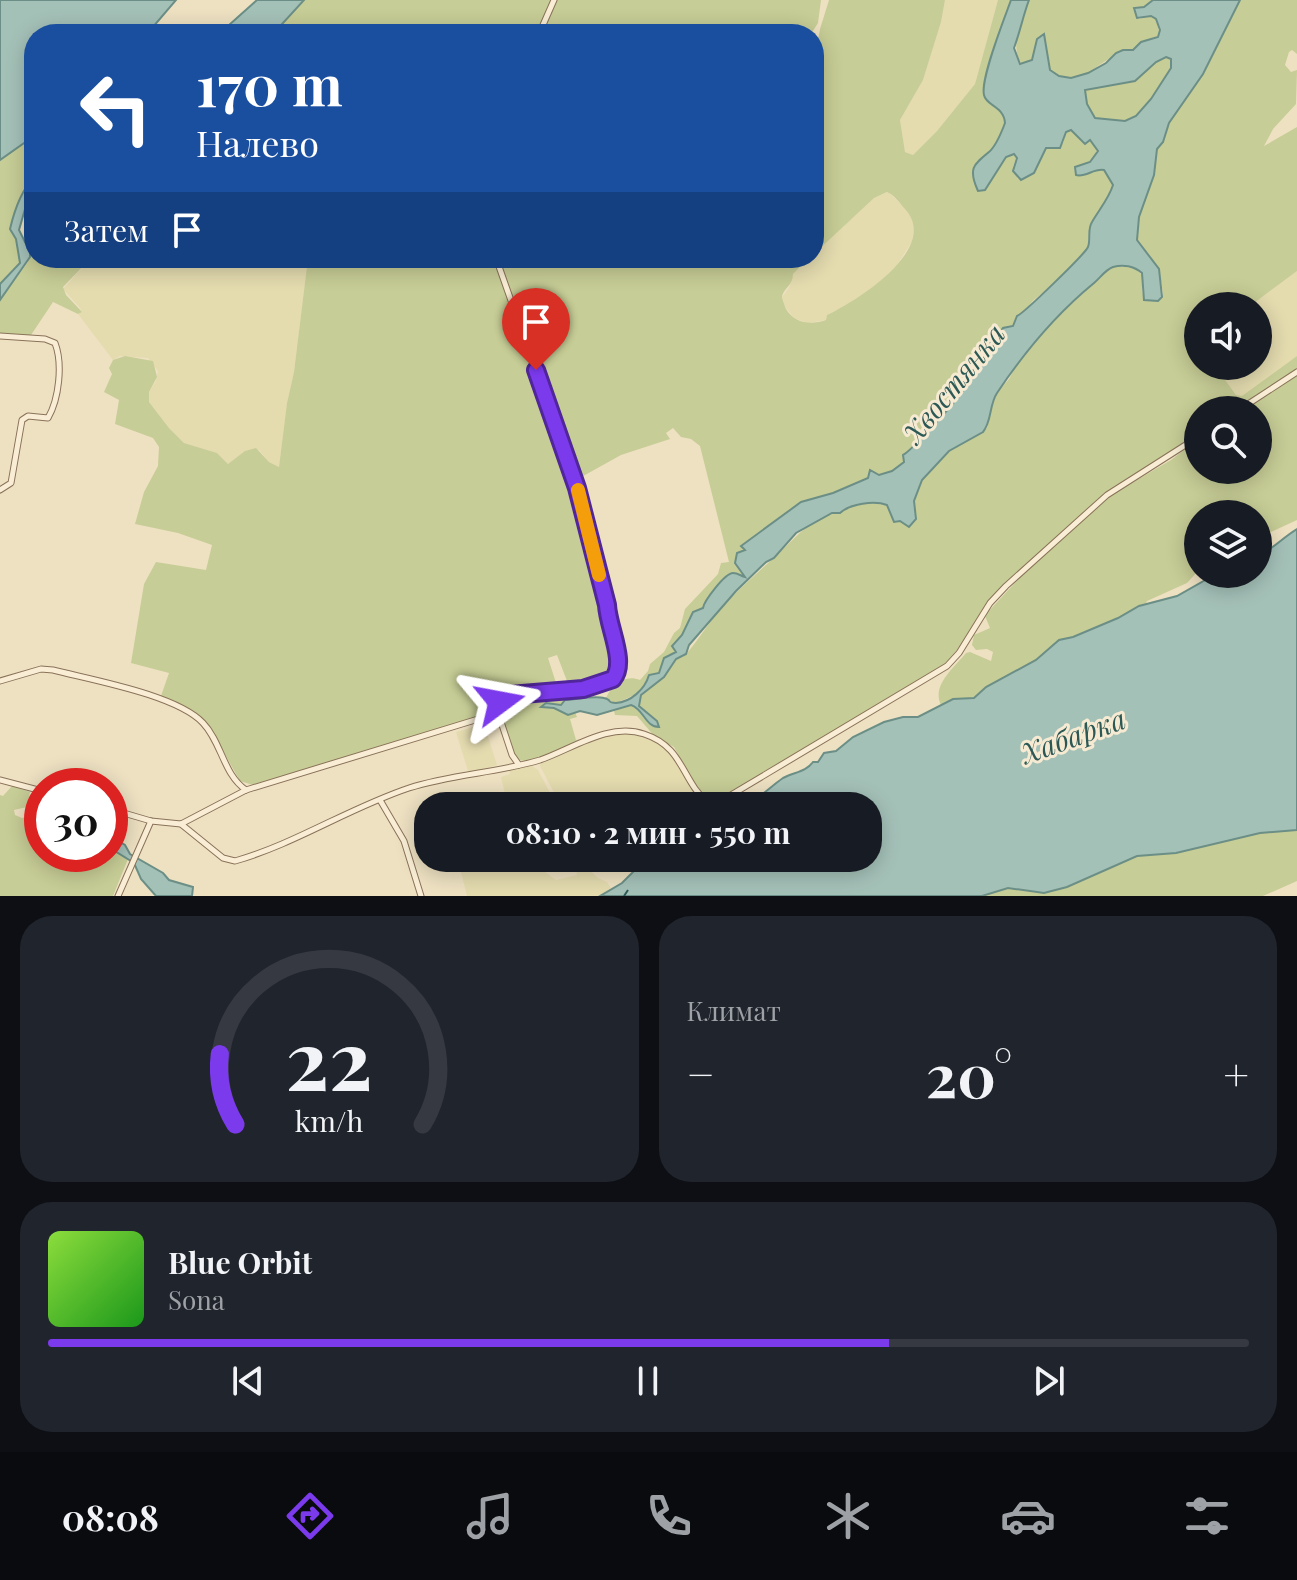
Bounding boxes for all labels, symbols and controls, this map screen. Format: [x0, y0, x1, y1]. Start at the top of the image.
text: 170 m [196, 46, 343, 121]
icon: left [64, 56, 168, 160]
text: Налево [196, 118, 319, 166]
icon: arrive [165, 208, 209, 252]
text: Затем [64, 210, 149, 250]
pin [502, 288, 570, 370]
map controls [1184, 292, 1272, 588]
button: sound [1184, 292, 1272, 380]
icon: arrive [514, 300, 558, 344]
water label: Хвостянка [893, 316, 1012, 451]
button: search [1184, 396, 1272, 484]
button: layers [1184, 500, 1272, 588]
position arrow [458, 660, 542, 744]
water label: Хабарка [1015, 699, 1130, 771]
speed limit sign: 30 [24, 768, 128, 872]
text: 08:10 · 2 мин · 550 m [506, 812, 790, 852]
text: Климат [687, 993, 781, 1028]
text: 22 [286, 1001, 373, 1112]
text: 20° [926, 1033, 1012, 1113]
text: − [687, 1043, 715, 1102]
text: + [1223, 1043, 1249, 1102]
text: km/h [295, 1101, 364, 1139]
text: Blue Orbit [168, 1242, 312, 1282]
text: Sona [168, 1282, 225, 1317]
icon: previous [226, 1359, 270, 1403]
icon: pause [626, 1359, 670, 1403]
icon: next [1027, 1359, 1071, 1403]
icon: directions [282, 1488, 338, 1544]
icon: music [462, 1488, 518, 1544]
icon: phone [641, 1488, 697, 1544]
icon: climate [820, 1488, 876, 1544]
icon: car [1000, 1488, 1056, 1544]
icon: filters [1179, 1488, 1235, 1544]
text: 08:08 [62, 1492, 159, 1540]

